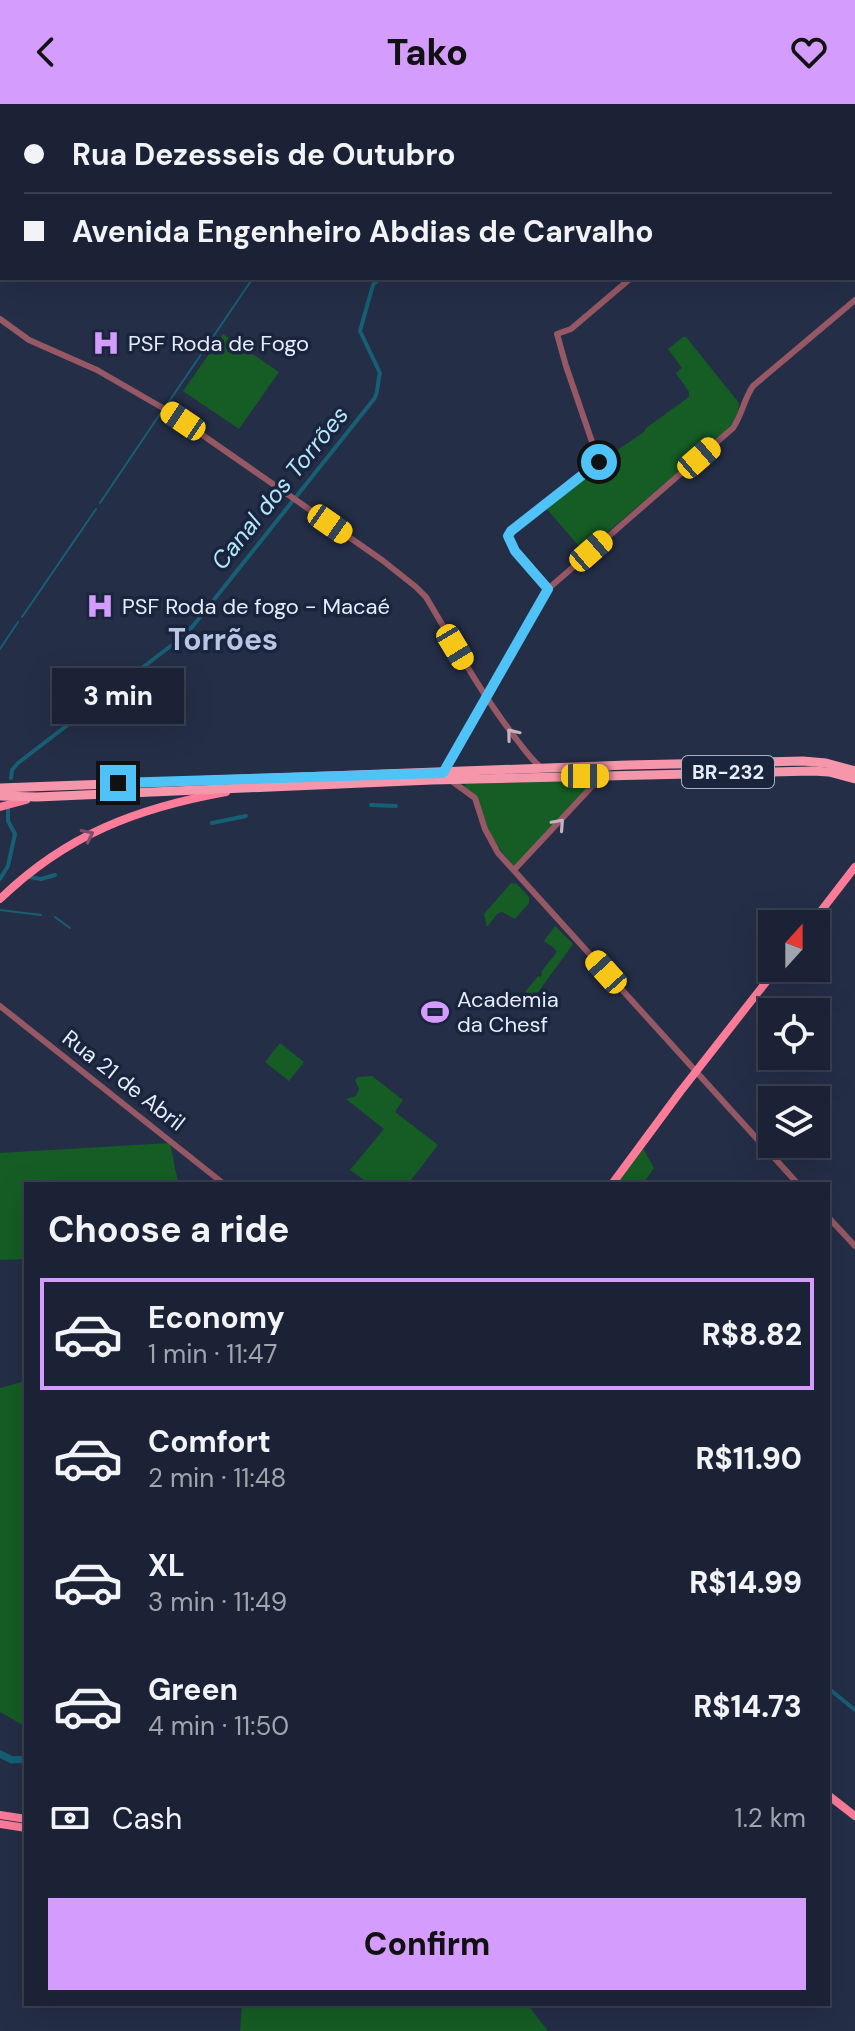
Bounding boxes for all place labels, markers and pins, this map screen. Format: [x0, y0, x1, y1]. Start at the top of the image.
hospital icon: PSF Roda de Fogo [91, 328, 121, 358]
place label: PSF Roda de Fogo [128, 329, 309, 358]
hospital icon: PSF Roda de fogo - Macaé [85, 591, 115, 621]
place label: PSF Roda de fogo - Macaé [122, 592, 390, 621]
place label: Academia da Chesf [457, 985, 559, 1039]
sports icon: Academia da Chesf [420, 997, 450, 1027]

